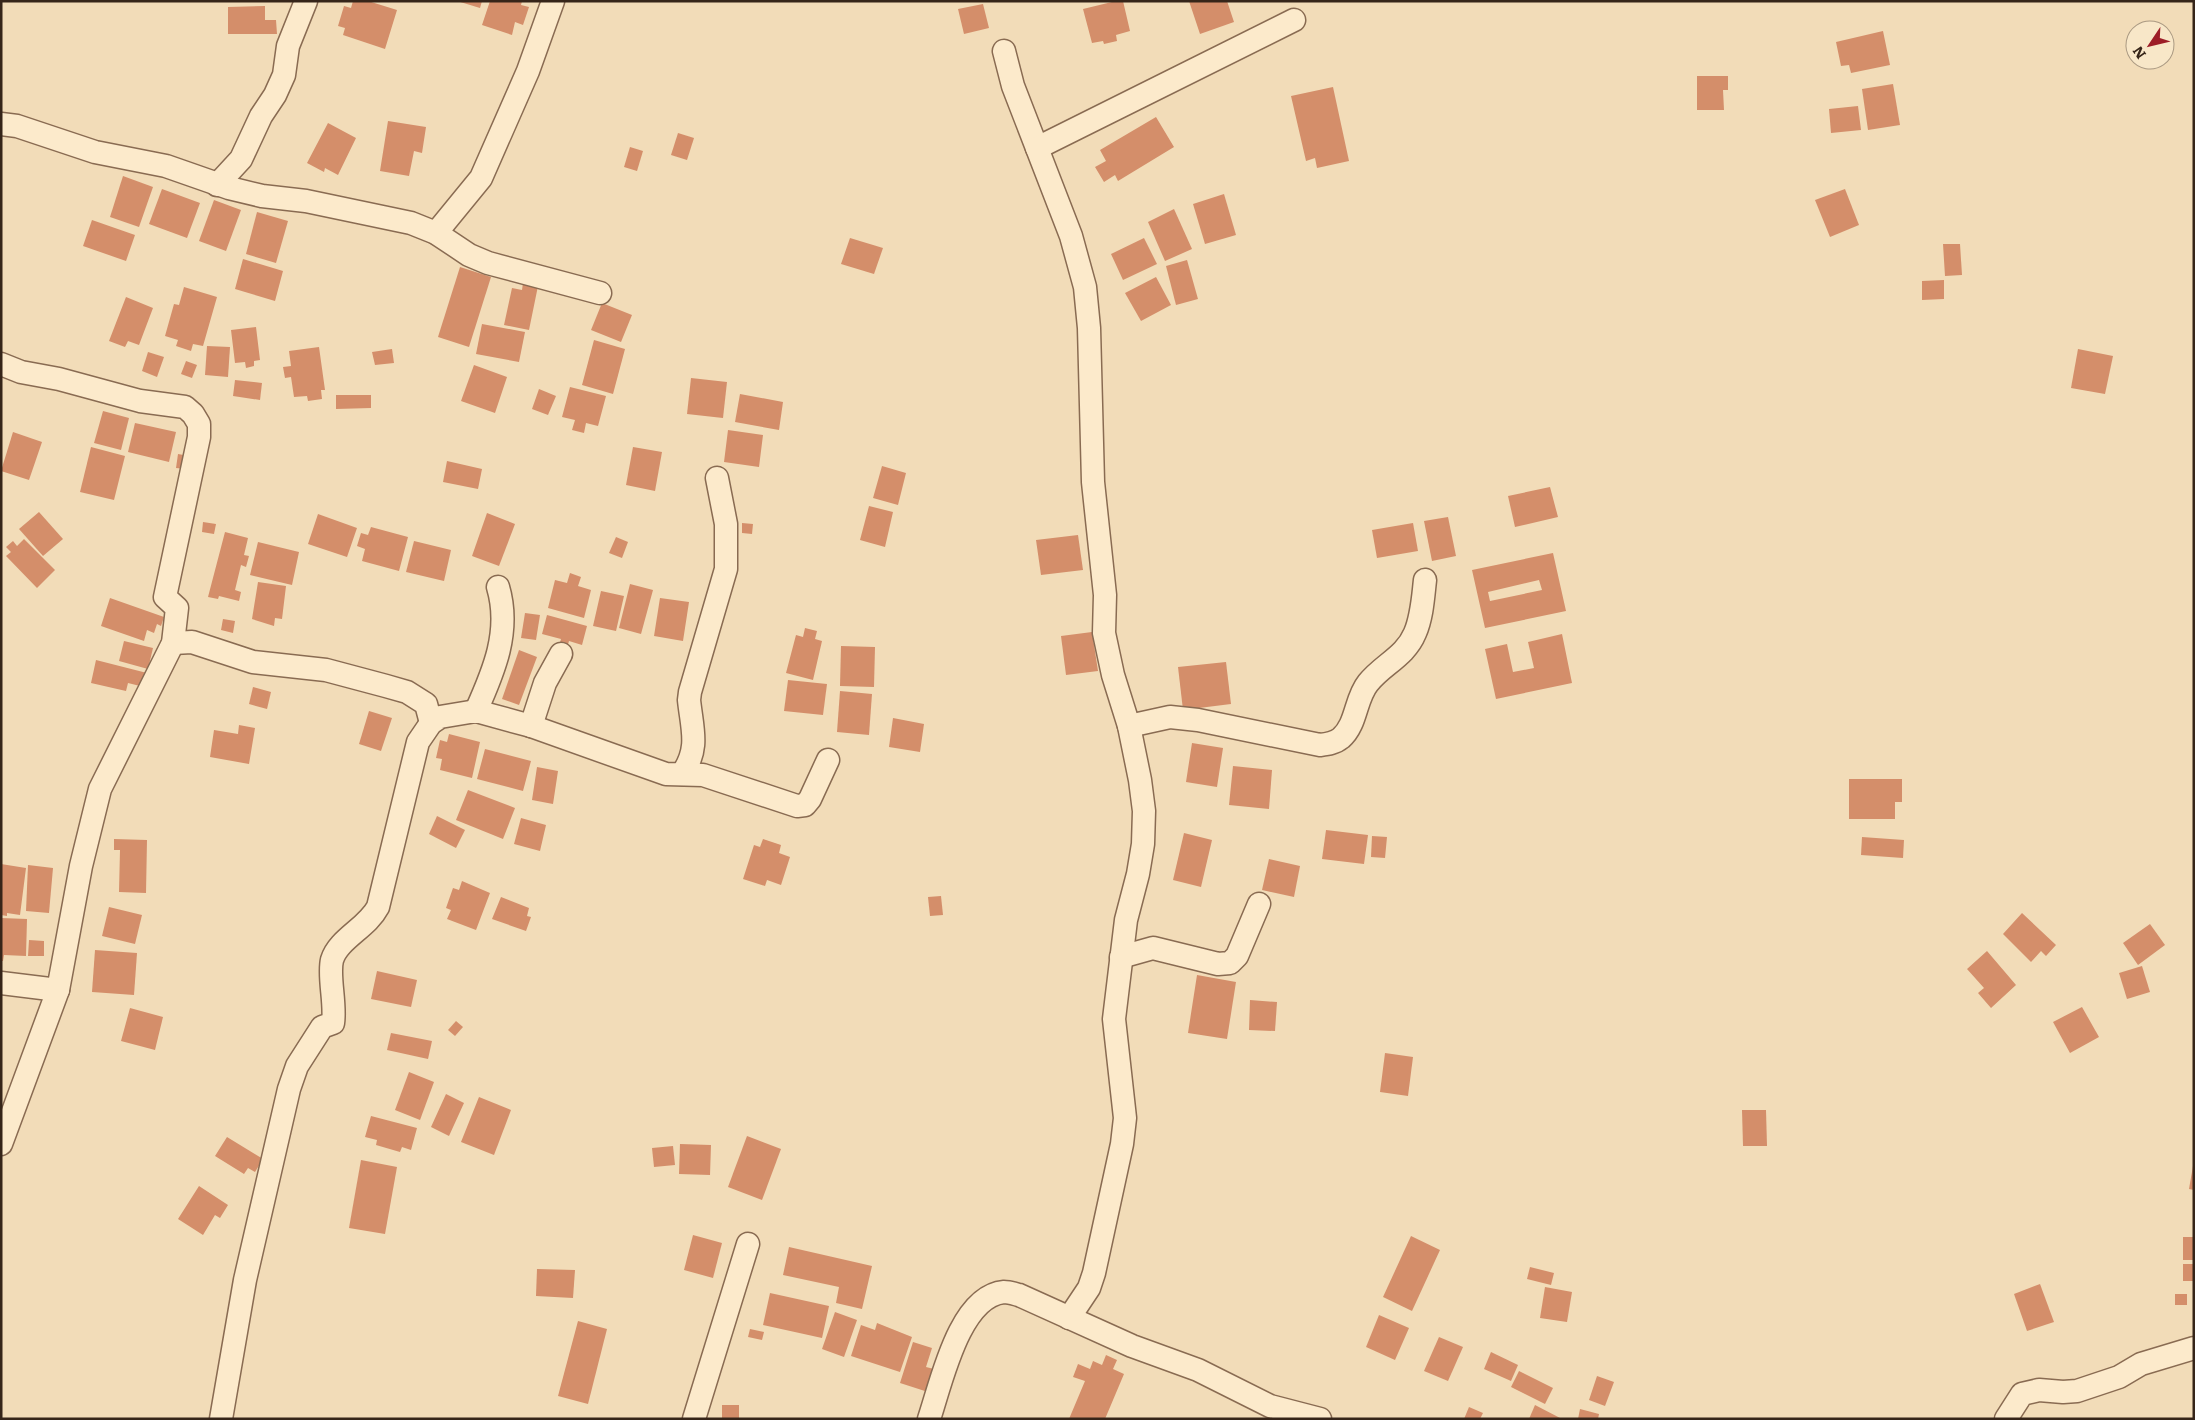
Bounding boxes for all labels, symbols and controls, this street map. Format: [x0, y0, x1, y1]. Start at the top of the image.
north arrow [2125, 20, 2175, 70]
text: N [2127, 42, 2150, 64]

